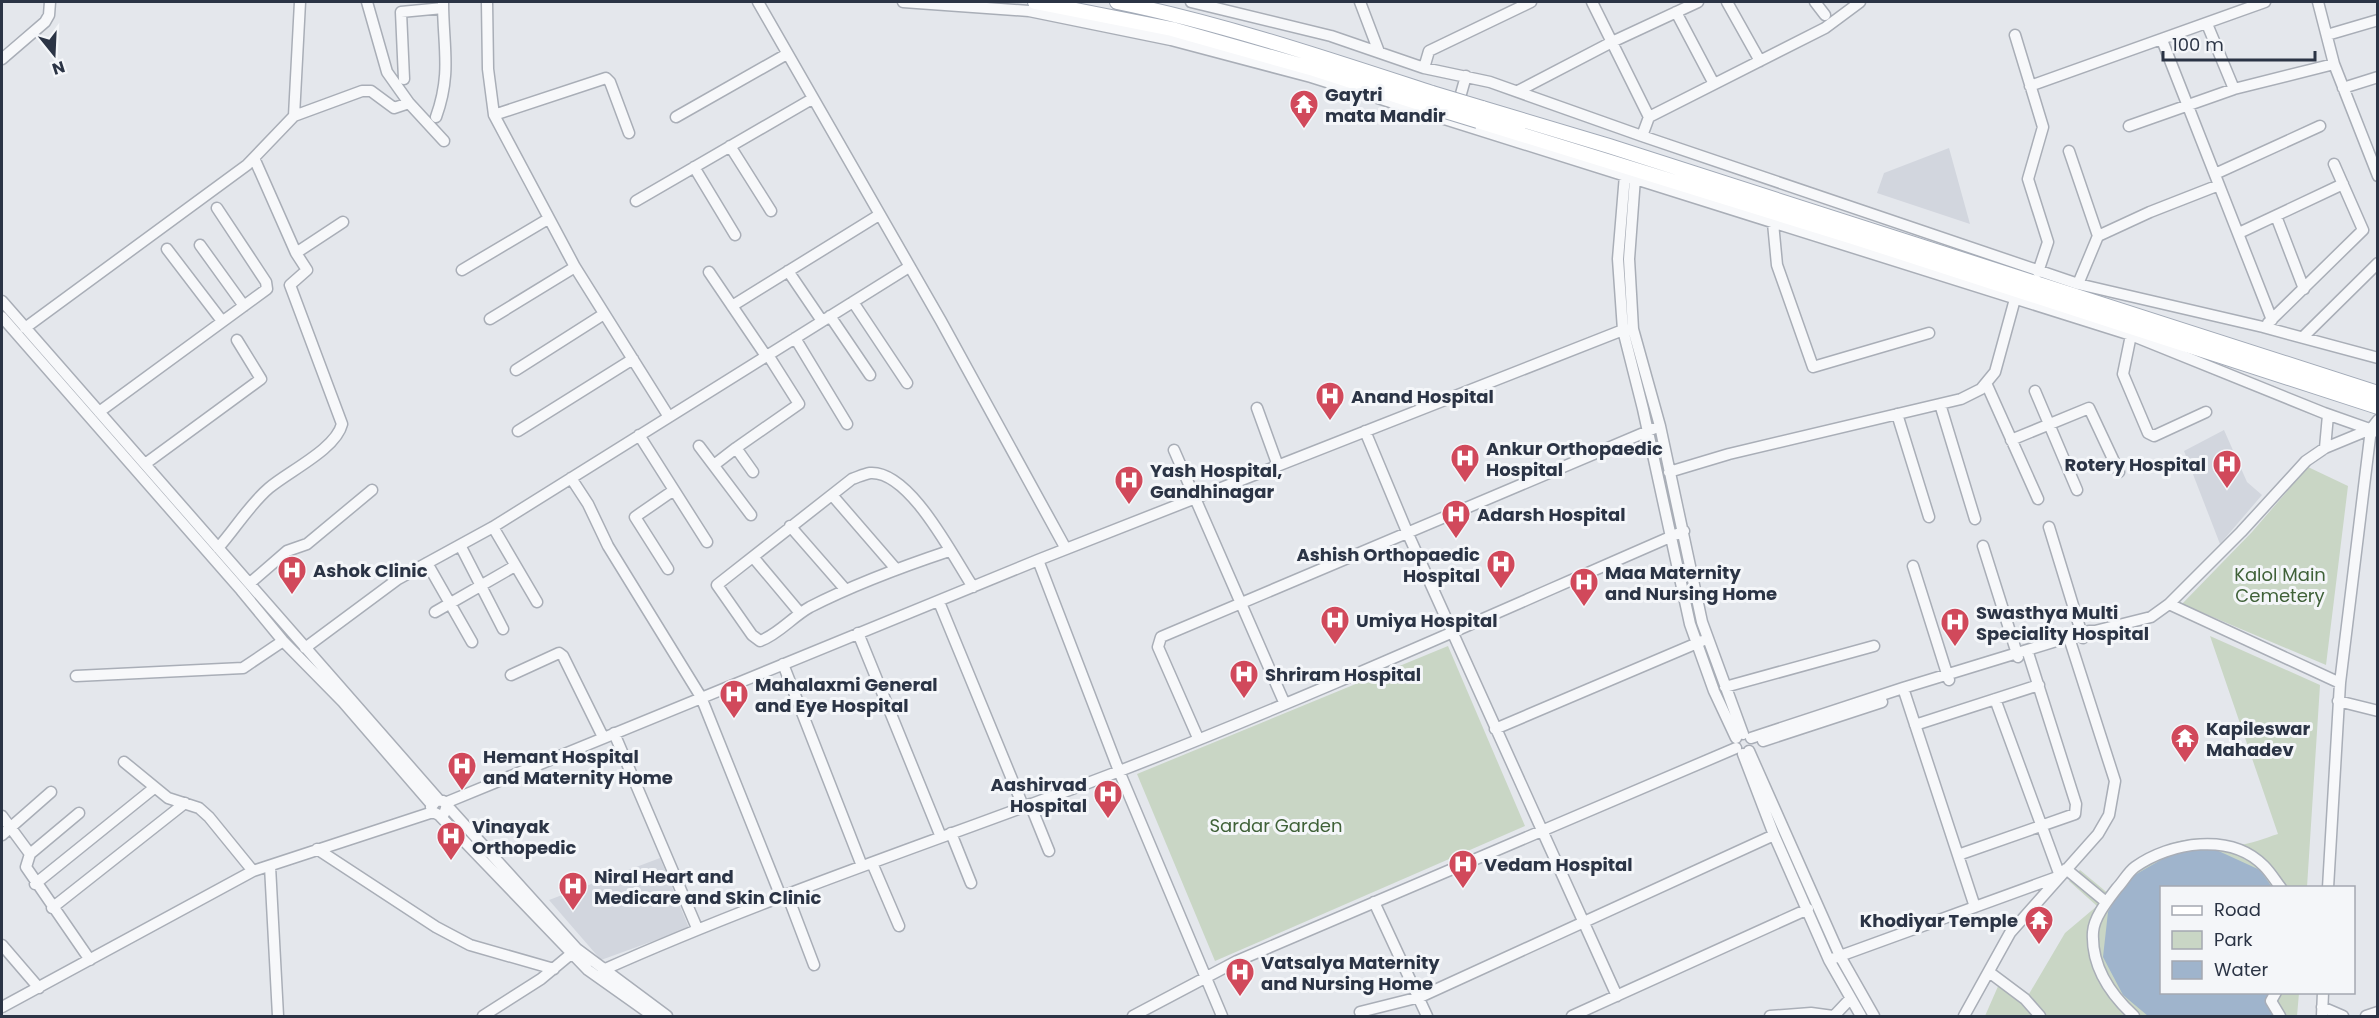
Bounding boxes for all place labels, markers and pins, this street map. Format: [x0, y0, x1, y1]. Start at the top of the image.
place label: Gaytri mata Mandir [1325, 82, 1446, 128]
temple icon: Gaytri mata Mandir [1288, 88, 1320, 130]
hospital icon: Anand Hospital [1314, 380, 1346, 422]
place label: Anand Hospital [1351, 384, 1494, 409]
place label: Ankur Orthopaedic Hospital [1486, 436, 1663, 482]
hospital icon: Ankur Orthopaedic Hospital [1449, 442, 1481, 484]
hospital icon: Rotery Hospital [2211, 448, 2243, 490]
place label: Rotery Hospital [2064, 452, 2206, 477]
place label: Yash Hospital, Gandhinagar [1150, 458, 1283, 504]
hospital icon: Yash Hospital, Gandhinagar [1113, 464, 1145, 506]
hospital icon: Adarsh Hospital [1440, 498, 1472, 540]
place label: Adarsh Hospital [1477, 502, 1625, 527]
place label: Ashish Orthopaedic Hospital [1297, 542, 1480, 588]
hospital icon: Ashish Orthopaedic Hospital [1485, 548, 1517, 590]
hospital icon: Ashok Clinic [276, 554, 308, 596]
place label: Ashok Clinic [313, 558, 428, 583]
place label: Maa Maternity and Nursing Home [1605, 560, 1777, 606]
hospital icon: Maa Maternity and Nursing Home [1568, 566, 1600, 608]
place label: Swasthya Multi Speciality Hospital [1976, 600, 2149, 646]
hospital icon: Umiya Hospital [1319, 604, 1351, 646]
hospital icon: Swasthya Multi Speciality Hospital [1939, 606, 1971, 648]
place label: Umiya Hospital [1356, 608, 1498, 633]
hospital icon: Shriram Hospital [1228, 658, 1260, 700]
place label: Shriram Hospital [1265, 662, 1421, 687]
place label: Mahalaxmi General and Eye Hospital [755, 672, 938, 718]
hospital icon: Mahalaxmi General and Eye Hospital [718, 678, 750, 720]
place label: Kapileswar Mahadev [2206, 716, 2311, 762]
temple icon: Kapileswar Mahadev [2169, 722, 2201, 764]
place label: Hemant Hospital and Maternity Home [483, 744, 673, 790]
hospital icon: Hemant Hospital and Maternity Home [446, 750, 478, 792]
place label: Aashirvad Hospital [991, 772, 1087, 818]
hospital icon: Aashirvad Hospital [1092, 778, 1124, 820]
place label: Vinayak Orthopedic [472, 814, 577, 860]
hospital icon: Vinayak Orthopedic [435, 820, 467, 862]
hospital icon: Vedam Hospital [1447, 848, 1479, 890]
place label: Vedam Hospital [1484, 852, 1633, 877]
place label: Niral Heart and Medicare and Skin Clinic [594, 864, 821, 910]
hospital icon: Niral Heart and Medicare and Skin Clinic [557, 870, 589, 912]
temple icon: Khodiyar Temple [2023, 904, 2055, 946]
place label: Khodiyar Temple [1860, 908, 2018, 933]
place label: Vatsalya Maternity and Nursing Home [1261, 950, 1440, 996]
hospital icon: Vatsalya Maternity and Nursing Home [1224, 956, 1256, 998]

